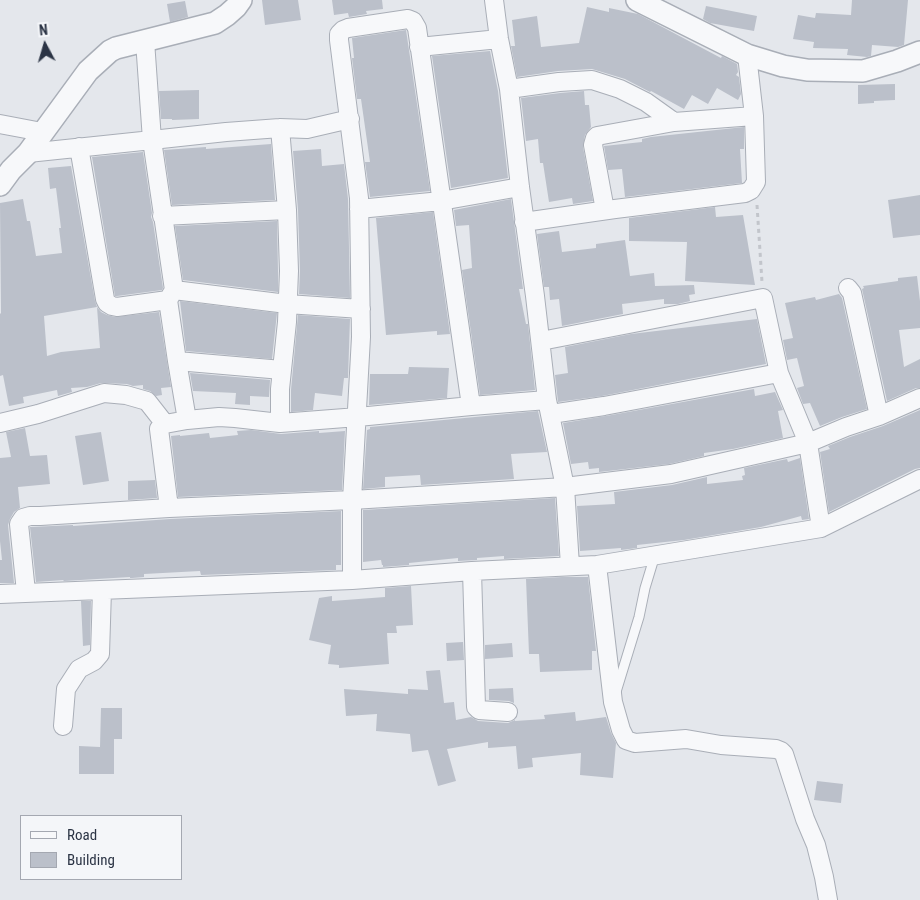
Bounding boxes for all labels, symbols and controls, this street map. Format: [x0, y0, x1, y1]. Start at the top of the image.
north arrow [20, 20, 70, 70]
text: N [38, 22, 49, 38]
legend [20, 815, 182, 880]
text: Road [67, 826, 97, 844]
text: Building [67, 851, 115, 869]

